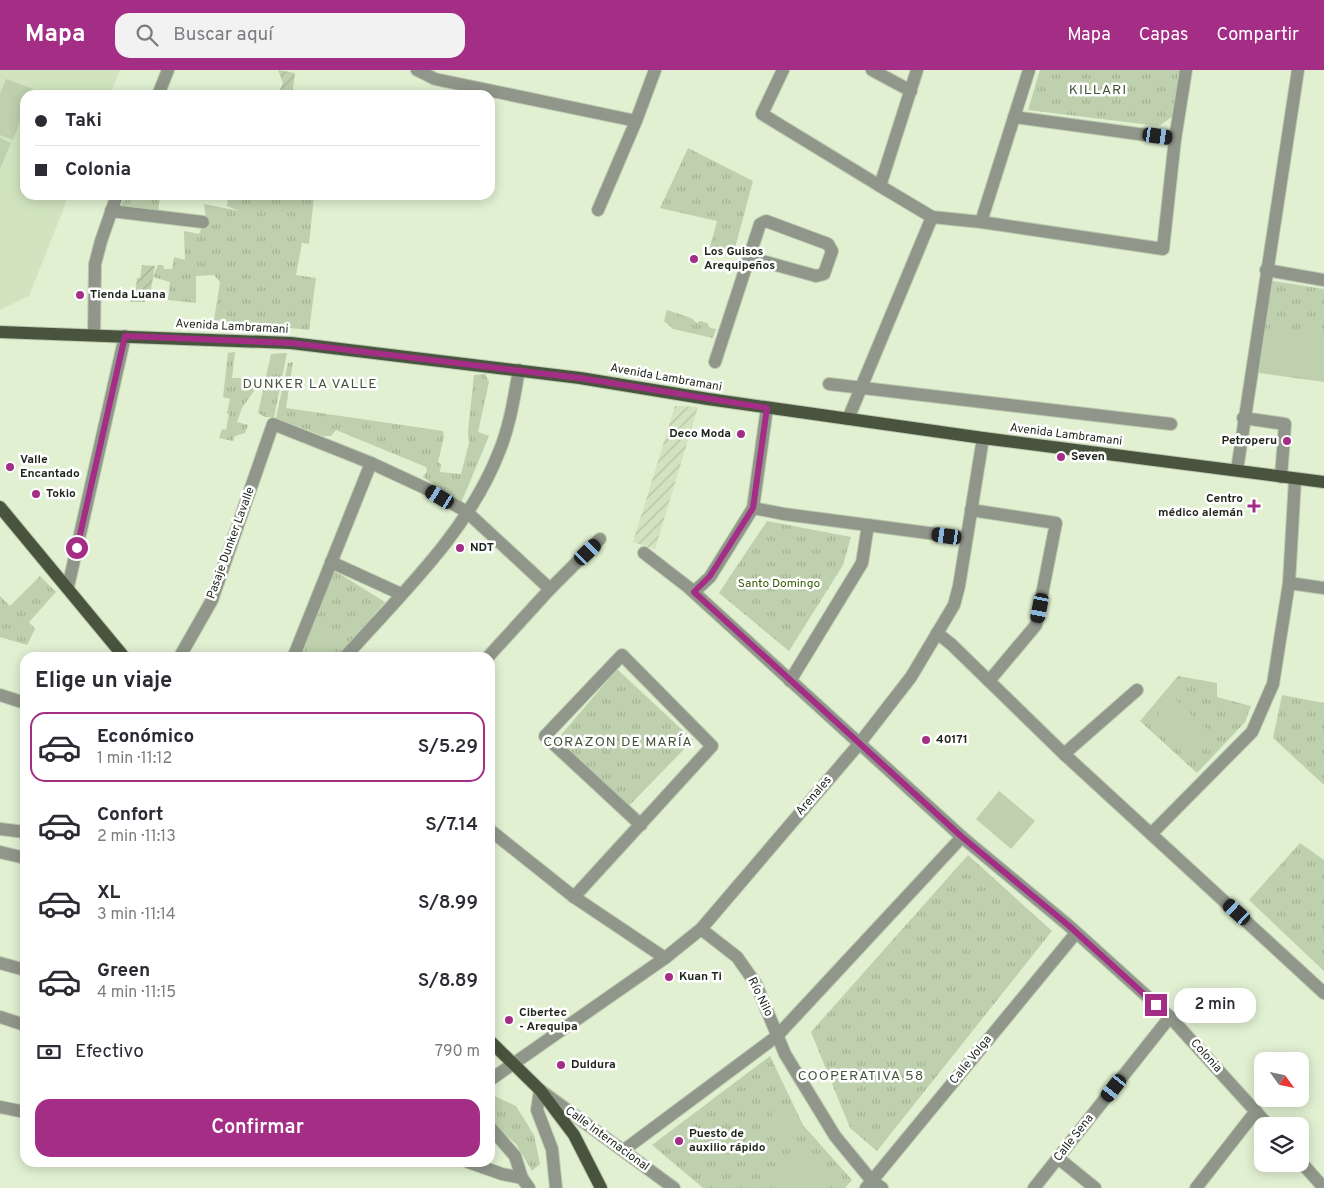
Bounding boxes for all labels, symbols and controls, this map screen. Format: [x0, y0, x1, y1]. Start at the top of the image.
search box [115, 13, 465, 58]
text: Mapa [25, 20, 85, 50]
icon: search [133, 21, 161, 49]
text: Buscar aquí [173, 23, 273, 47]
text: Mapa [1067, 24, 1111, 47]
text: Capas [1139, 24, 1188, 47]
text: Compartir [1216, 24, 1299, 47]
district label: KILLARI [1069, 82, 1127, 99]
text: Taki [65, 109, 102, 133]
car [1142, 126, 1173, 146]
text: Colonia [65, 158, 131, 182]
place label: Los Guisos Arequipeños [704, 244, 775, 274]
marker: Los Guisos Arequipeños [688, 253, 700, 265]
place label: Tienda Luana [90, 287, 166, 303]
marker: Tienda Luana [74, 289, 86, 301]
street label: Avenida Lambramani [175, 316, 289, 338]
street label: Avenida Lambramani [609, 360, 723, 396]
district label: DUNKER LA VALLE [242, 376, 378, 393]
street label: Avenida Lambramani [1009, 420, 1123, 450]
place label: Deco Moda [669, 426, 731, 442]
marker: Deco Moda [735, 428, 747, 440]
place label: Petroperu [1221, 433, 1277, 449]
marker: Petroperu [1281, 435, 1293, 447]
place label: Seven [1071, 449, 1105, 465]
marker: Seven [1055, 451, 1067, 463]
place label: Valle Encantado [20, 452, 80, 482]
marker: Valle Encantado [4, 461, 16, 473]
car [423, 483, 456, 511]
street label: Pasaje Dunker Lavalle [203, 485, 259, 601]
place label: Tokio [46, 486, 76, 502]
marker: Tokio [30, 488, 42, 500]
place label: Centro médico alemán [1158, 491, 1243, 521]
marker: Centro médico alemán [1247, 499, 1261, 513]
car [931, 526, 962, 546]
car [571, 536, 604, 568]
route start [66, 537, 88, 559]
place label: NDT [470, 540, 494, 556]
marker: NDT [454, 542, 466, 554]
park label: Santo Domingo [738, 576, 821, 592]
car [1029, 592, 1050, 624]
text: Elige un viaje [35, 668, 172, 695]
icon: car [37, 725, 82, 770]
text: Económico [97, 725, 194, 749]
place label: 40171 [936, 732, 968, 748]
district label: CORAZON DE MARÍA [543, 733, 693, 751]
marker: 40171 [920, 734, 932, 746]
text: S/5.29 [418, 735, 478, 759]
text: 1 min · 11:12 [97, 749, 172, 769]
street label: Arenales [792, 773, 836, 819]
icon: car [37, 803, 82, 848]
text: Confort [97, 803, 163, 827]
text: S/7.14 [425, 813, 478, 837]
text: 2 min · 11:13 [97, 827, 176, 847]
icon: car [37, 881, 82, 926]
text: XL [97, 881, 120, 905]
text: S/8.99 [418, 891, 478, 915]
car [1220, 896, 1253, 928]
text: 3 min · 11:14 [97, 905, 176, 925]
icon: car [37, 959, 82, 1004]
text: Green [97, 959, 150, 983]
text: S/8.89 [418, 969, 478, 993]
place label: Kuan Ti [679, 969, 722, 985]
marker: Kuan Ti [663, 971, 675, 983]
street label: Río Nilo [744, 975, 777, 1020]
text: 4 min · 11:15 [97, 983, 176, 1003]
callout: 2 min [1174, 988, 1256, 1022]
route end [1145, 994, 1167, 1016]
text: 2 min [1194, 995, 1236, 1015]
place label: Cibertec - Arequipa [519, 1005, 578, 1035]
marker: Cibertec - Arequipa [503, 1014, 515, 1026]
street label: Calle Volga [946, 1032, 996, 1088]
street label: Colonia [1187, 1036, 1225, 1076]
icon: cash [35, 1038, 63, 1066]
text: Efectivo [75, 1040, 144, 1064]
text: 790 m [435, 1042, 480, 1062]
north arrow [1254, 1052, 1309, 1108]
map controls [1254, 1052, 1309, 1172]
place label: Duldura [571, 1057, 616, 1073]
marker: Duldura [555, 1059, 567, 1071]
district label: COOPERATIVA 58 [798, 1068, 924, 1085]
car [1098, 1072, 1129, 1104]
button: Confirmar [35, 1099, 480, 1157]
street label: Calle Internacional [562, 1103, 652, 1175]
street label: Calle Sena [1050, 1111, 1098, 1165]
button: layers [1254, 1117, 1309, 1172]
place label: Puesto de auxilio rápido [689, 1126, 766, 1156]
marker: Puesto de auxilio rápido [673, 1135, 685, 1147]

